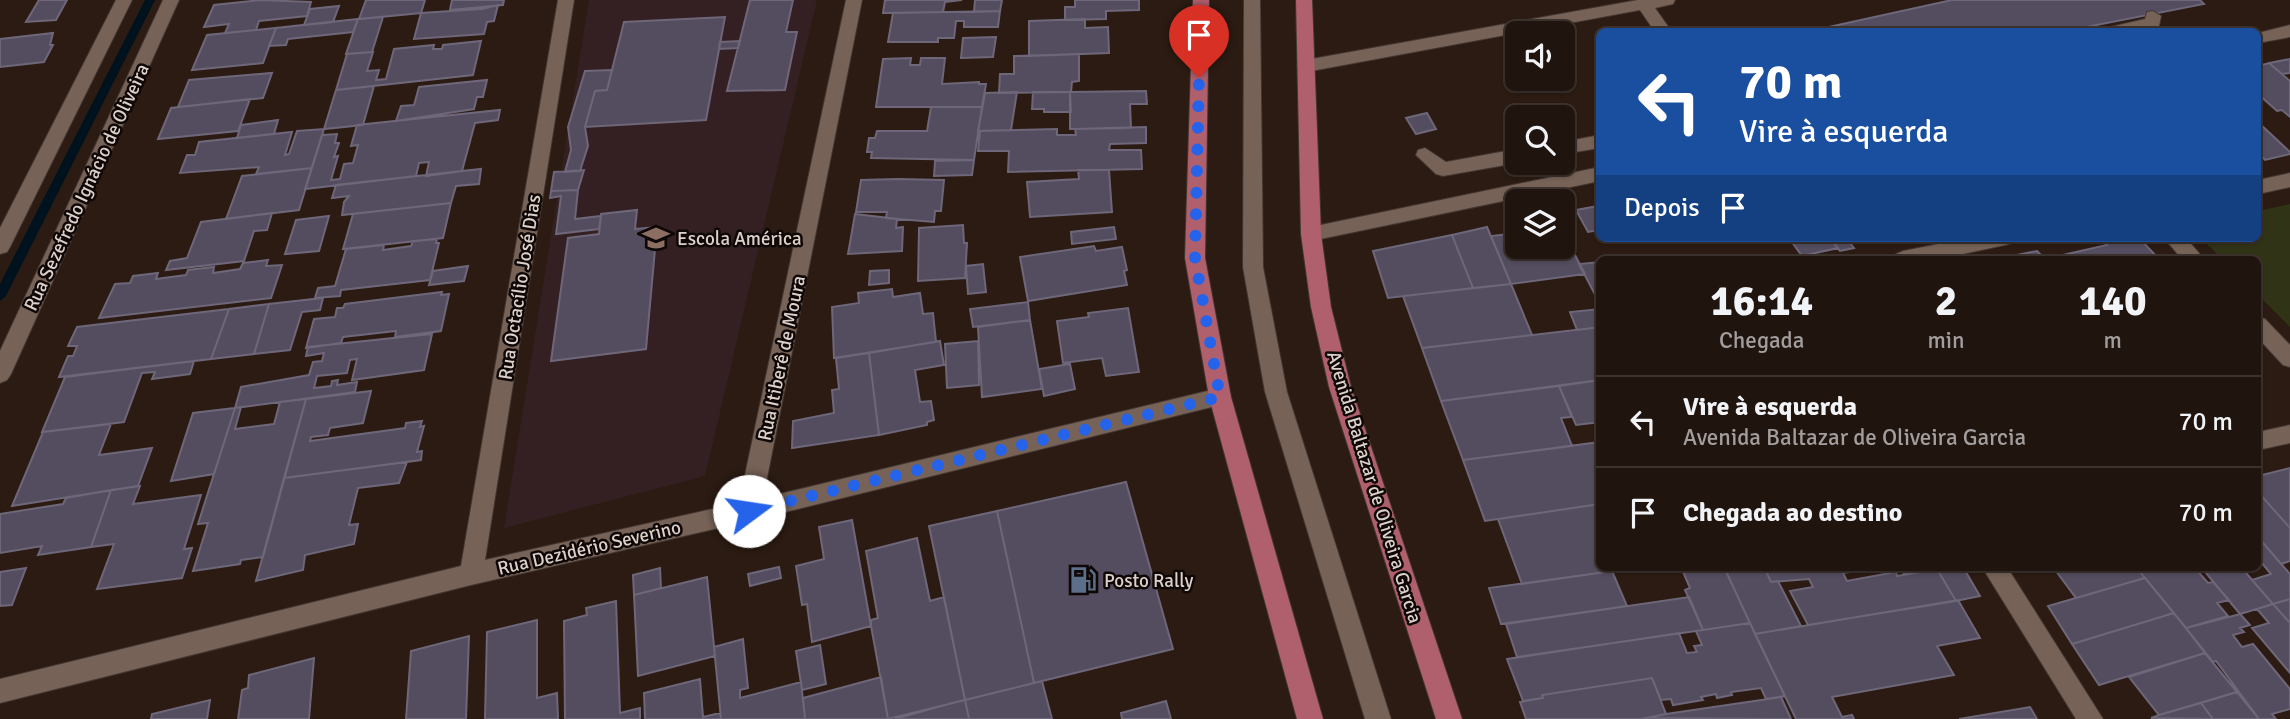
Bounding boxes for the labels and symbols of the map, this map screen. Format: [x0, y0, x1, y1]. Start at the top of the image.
pin [1169, 5, 1229, 77]
street label: Rua Sezefredo Ignácio de Oliveira [19, 60, 155, 315]
street label: Rua Octacílio José Dias [493, 193, 547, 382]
school or university icon: Escola América [641, 223, 671, 253]
place label: Escola América [677, 227, 802, 251]
street label: Rua Itiberê de Moura [753, 273, 811, 443]
street label: Avenida Baltazar de Oliveira Garcia [1321, 348, 1427, 626]
position arrow [712, 474, 786, 548]
street label: Rua Dezidério Severino [495, 515, 683, 581]
fuel station icon: Posto Rally [1068, 565, 1098, 595]
place label: Posto Rally [1104, 569, 1194, 593]

